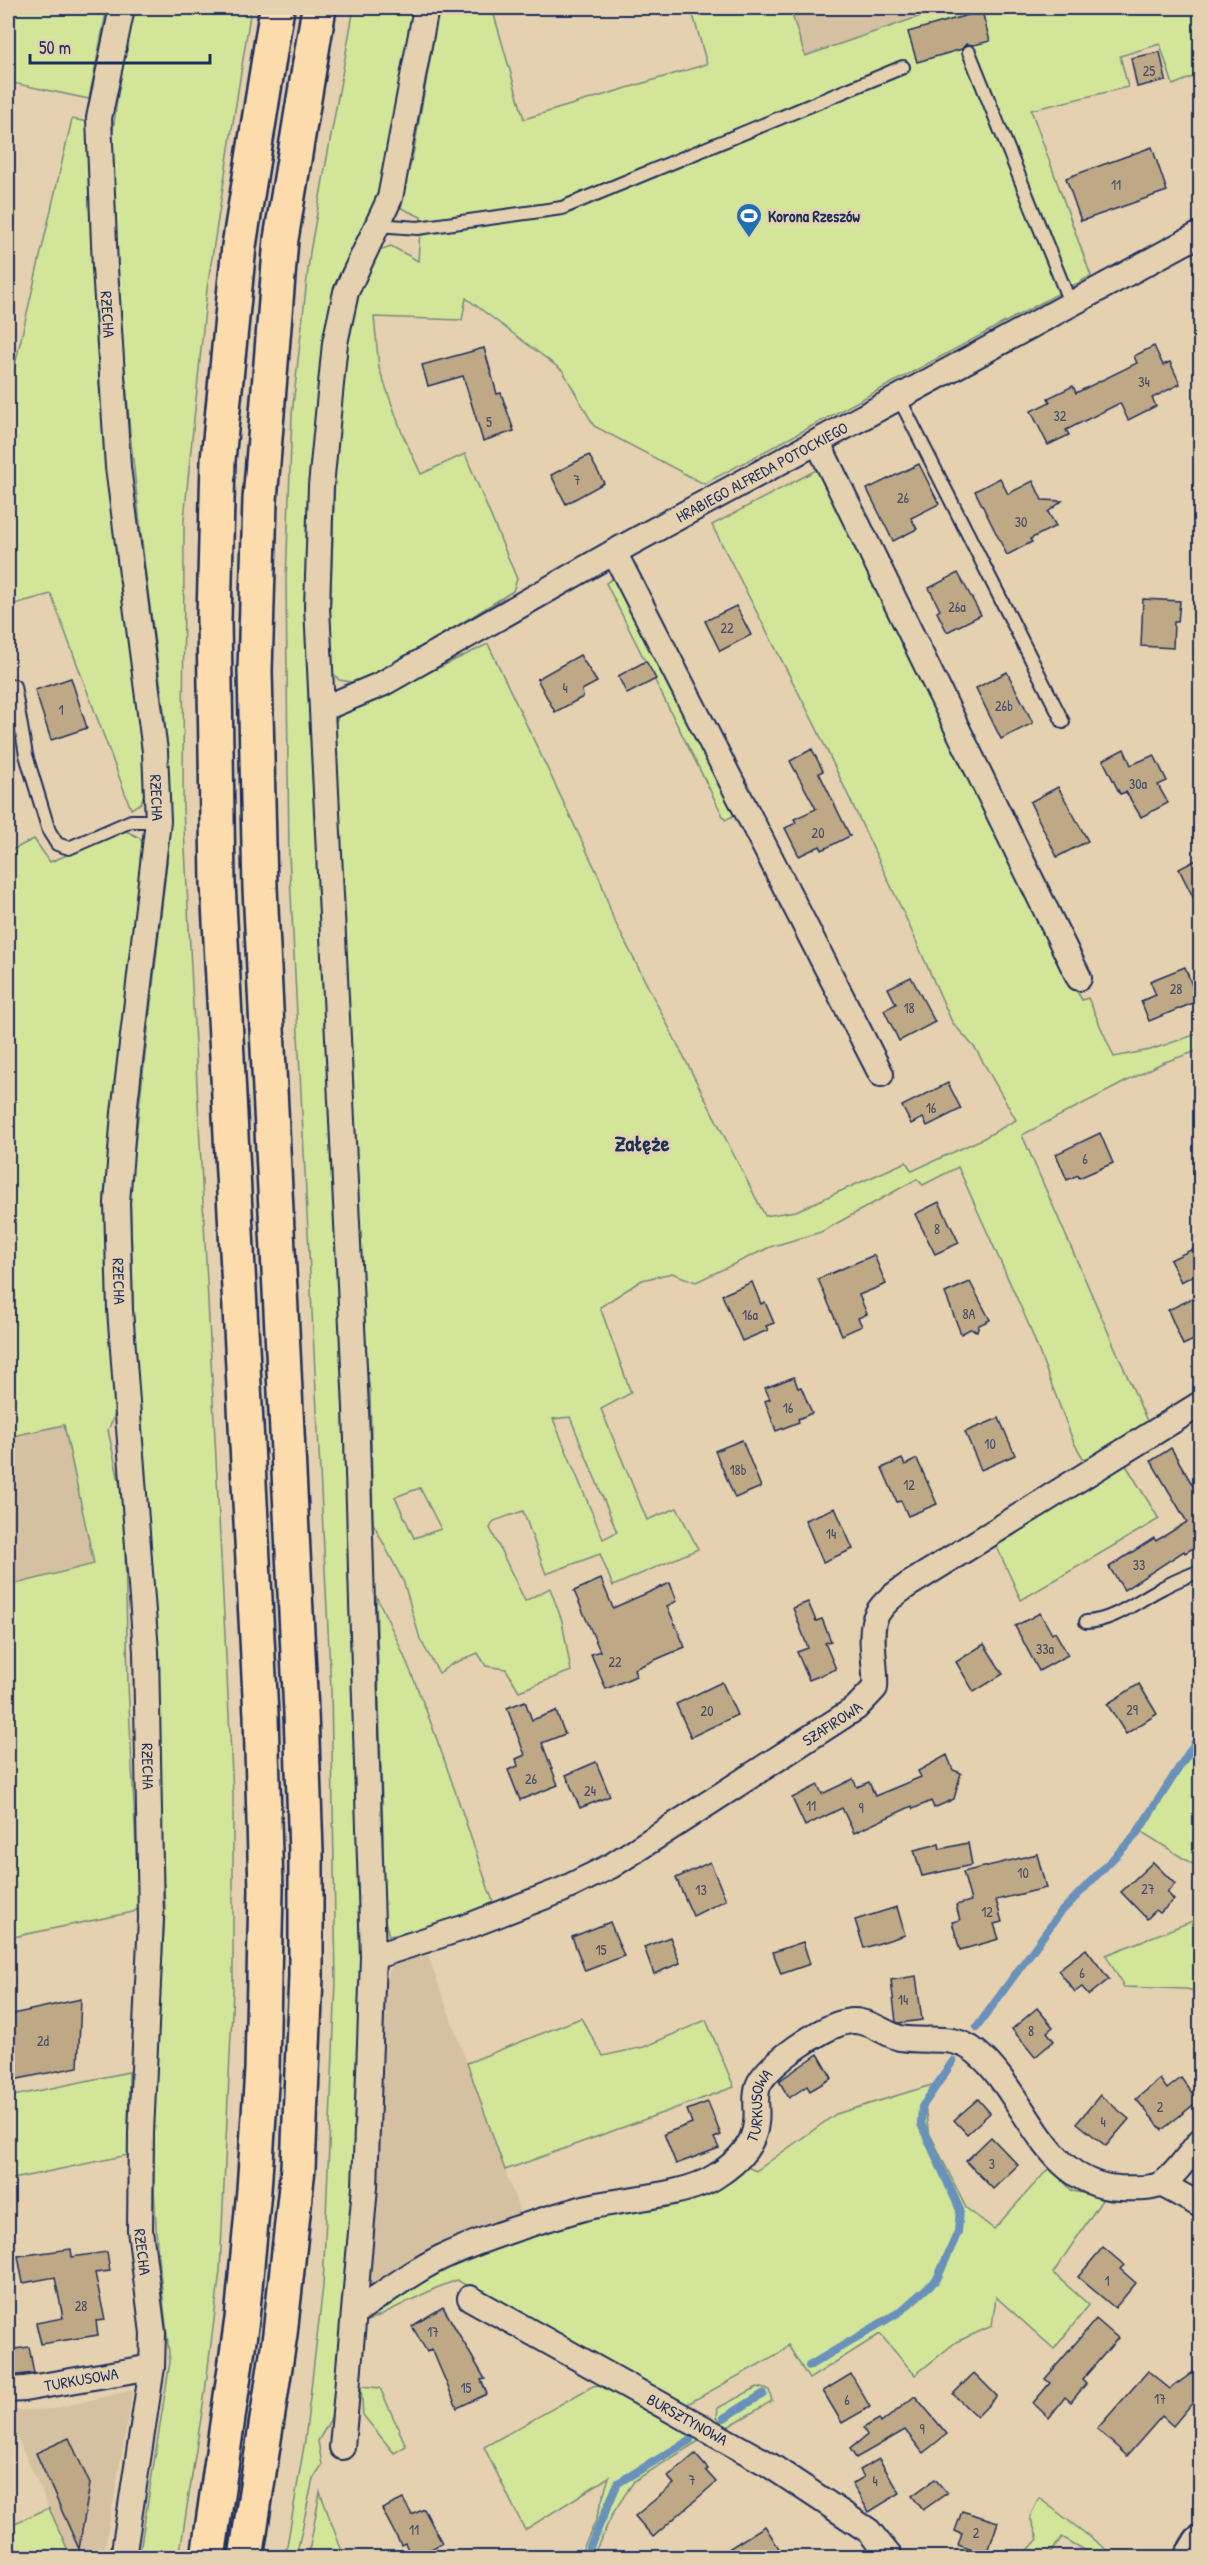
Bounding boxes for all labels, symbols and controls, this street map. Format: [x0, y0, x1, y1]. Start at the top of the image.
scale bar [30, 27, 210, 65]
text: 50 m [39, 35, 71, 60]
house number: 25 [1143, 61, 1155, 80]
house number: 11 [1111, 175, 1121, 194]
sports icon: Korona Rzeszów [734, 201, 764, 239]
place label: Korona Rzeszów [768, 205, 861, 227]
street label: RZECHA [96, 290, 121, 339]
house number: 34 [1138, 372, 1150, 391]
house number: 32 [1054, 406, 1067, 425]
house number: 5 [486, 412, 492, 431]
street label: HRABIEGO ALFREDA POTOCKIEGO [672, 416, 852, 527]
house number: 7 [574, 470, 581, 489]
house number: 26 [897, 488, 909, 507]
house number: 30 [1015, 512, 1027, 531]
house number: 26a [948, 597, 966, 616]
house number: 22 [720, 618, 734, 637]
house number: 4 [562, 678, 568, 697]
house number: 26b [995, 696, 1013, 715]
house number: 1 [58, 700, 64, 719]
street label: RZECHA [145, 774, 169, 822]
house number: 30a [1129, 774, 1148, 793]
house number: 20 [812, 823, 824, 842]
house number: 28 [1170, 979, 1182, 998]
house number: 18 [903, 998, 915, 1017]
house number: 16 [926, 1098, 937, 1117]
district label: Załęże [614, 1128, 670, 1158]
house number: 6 [1082, 1149, 1088, 1168]
house number: 8 [934, 1219, 940, 1238]
street label: RZECHA [108, 1258, 131, 1305]
house number: 8A [963, 1304, 976, 1323]
house number: 16a [742, 1305, 759, 1324]
house number: 16 [783, 1398, 794, 1417]
house number: 10 [984, 1434, 996, 1453]
house number: 18b [730, 1460, 747, 1479]
house number: 12 [903, 1475, 915, 1494]
house number: 14 [826, 1524, 836, 1543]
house number: 33 [1133, 1555, 1145, 1574]
house number: 33a [1036, 1639, 1055, 1658]
house number: 22 [608, 1652, 622, 1671]
street label: SZAFIROWA [798, 1697, 867, 1751]
house number: 29 [1126, 1700, 1138, 1719]
house number: 20 [701, 1701, 713, 1720]
street label: RZECHA [137, 1743, 160, 1790]
house number: 26 [525, 1769, 537, 1788]
house number: 24 [584, 1781, 596, 1800]
house number: 11 [806, 1796, 816, 1815]
house number: 9 [858, 1798, 864, 1817]
house number: 10 [1017, 1863, 1029, 1882]
house number: 27 [1141, 1879, 1155, 1898]
house number: 13 [695, 1880, 707, 1899]
house number: 12 [981, 1902, 993, 1921]
house number: 15 [595, 1940, 607, 1959]
house number: 6 [1079, 1963, 1085, 1982]
house number: 14 [898, 1990, 908, 2009]
house number: 8 [1028, 2021, 1034, 2040]
house number: 2d [37, 2031, 50, 2050]
street label: TURKUSOWA [741, 2064, 777, 2145]
house number: 2 [1157, 2097, 1164, 2116]
house number: 4 [1100, 2112, 1106, 2131]
house number: 3 [989, 2154, 995, 2173]
street label: RZECHA [129, 2227, 157, 2277]
house number: 1 [1104, 2271, 1110, 2290]
house number: 28 [75, 2296, 87, 2315]
house number: 17 [427, 2322, 439, 2341]
street label: TURKUSOWA [42, 2362, 120, 2396]
house number: 15 [460, 2378, 472, 2397]
street label: BURSZTYNOWA [643, 2388, 732, 2451]
house number: 17 [1154, 2389, 1166, 2408]
house number: 6 [844, 2390, 850, 2409]
house number: 9 [919, 2419, 925, 2438]
house number: 7 [689, 2470, 696, 2489]
house number: 4 [872, 2471, 878, 2490]
house number: 11 [409, 2520, 419, 2539]
house number: 2 [973, 2523, 980, 2542]

